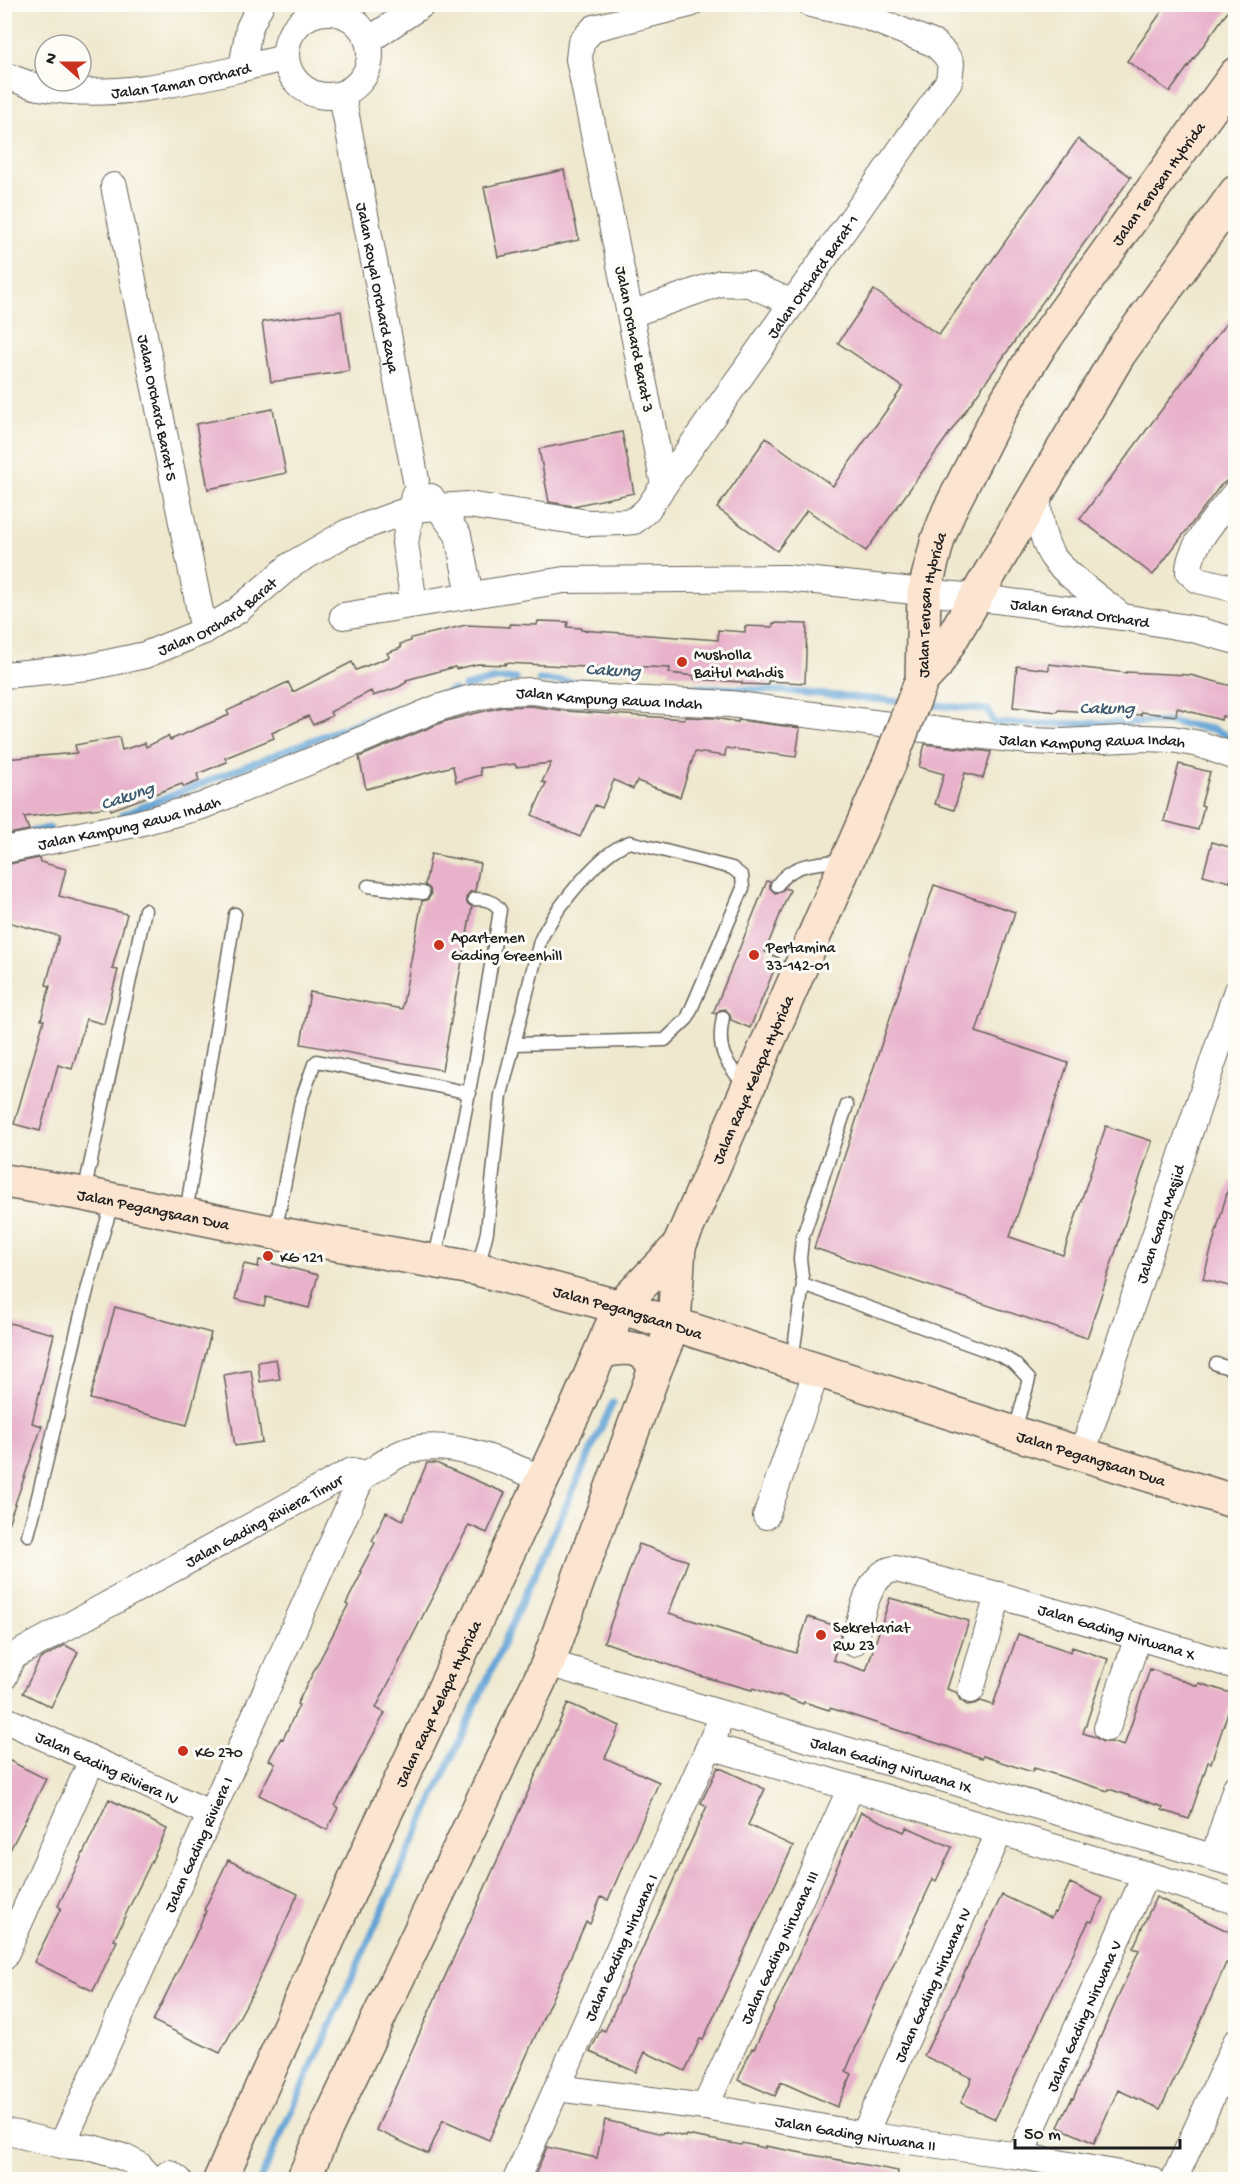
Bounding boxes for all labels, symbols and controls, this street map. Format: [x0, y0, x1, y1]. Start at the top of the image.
north arrow [33, 33, 93, 93]
text: N [42, 50, 63, 67]
street label: Jalan Taman Orchard [111, 60, 254, 104]
street label: Jalan Terusan Hybrida [1109, 119, 1212, 250]
street label: Jalan Royal Orchard Raya [350, 201, 401, 376]
street label: Jalan Orchard Barat 1 [764, 212, 864, 343]
street label: Jalan Orchard Barat 3 [609, 265, 656, 414]
street label: Jalan Orchard Barat 5 [131, 333, 179, 483]
street label: Jalan Terusan Hybrida [916, 529, 953, 678]
street label: Jalan Orchard Barat [156, 574, 283, 662]
street label: Jalan Grand Orchard [1009, 596, 1152, 635]
place label: Musholla Baitul Mahdis [693, 647, 784, 684]
marker: Musholla Baitul Mahdis [675, 655, 689, 669]
water label: Cakung [585, 660, 643, 683]
street label: Jalan Kampung Rawa Indah [516, 685, 703, 716]
water label: Cakung [1079, 699, 1136, 720]
street label: Jalan Kampung Rawa Indah [998, 732, 1187, 755]
water label: Cakung [98, 778, 159, 816]
street label: Jalan Kampung Rawa Indah [37, 793, 224, 856]
place label: Apartemen Gading Greenhill [451, 930, 562, 967]
marker: Apartemen Gading Greenhill [432, 938, 446, 952]
place label: Pertamina 33-142-01 [765, 940, 837, 977]
marker: Pertamina 33-142-01 [747, 948, 761, 962]
street label: Jalan Raya Kelapa Hybrida [710, 992, 800, 1168]
street label: Jalan Gang Masjid [1134, 1161, 1191, 1286]
street label: Jalan Pegangsaan Dua [75, 1187, 232, 1237]
marker: KG 121 [261, 1249, 275, 1263]
place label: KG 121 [280, 1250, 323, 1269]
street label: Jalan Pegangsaan Dua [550, 1283, 705, 1346]
street label: Jalan Pegangsaan Dua [1014, 1428, 1168, 1493]
street label: Jalan Gading Riviera Timur [183, 1471, 348, 1573]
street label: Jalan Gading Nirwana X [1035, 1601, 1197, 1666]
street label: Jalan Raya Kelapa Hybrida [393, 1617, 488, 1791]
place label: Sekretariat RW 23 [833, 1620, 911, 1657]
marker: Sekretariat RW 23 [814, 1628, 828, 1642]
street label: Jalan Gading Riviera IV [32, 1729, 181, 1811]
street label: Jalan Gading Nirwana IX [808, 1734, 974, 1799]
marker: KG 270 [176, 1744, 190, 1758]
place label: KG 270 [195, 1745, 243, 1764]
street label: Jalan Gading Riviera I [162, 1775, 239, 1916]
street label: Jalan Gading Nirwana III [738, 1869, 825, 2028]
street label: Jalan Gading Nirwana I [582, 1872, 664, 2025]
street label: Jalan Gading Nirwana IV [892, 1905, 977, 2066]
street label: Jalan Gading Nirwana V [1044, 1938, 1128, 2095]
scale bar [1015, 2112, 1180, 2150]
street label: Jalan Gading Nirwana II [773, 2114, 937, 2158]
text: 50 m [1024, 2125, 1061, 2146]

